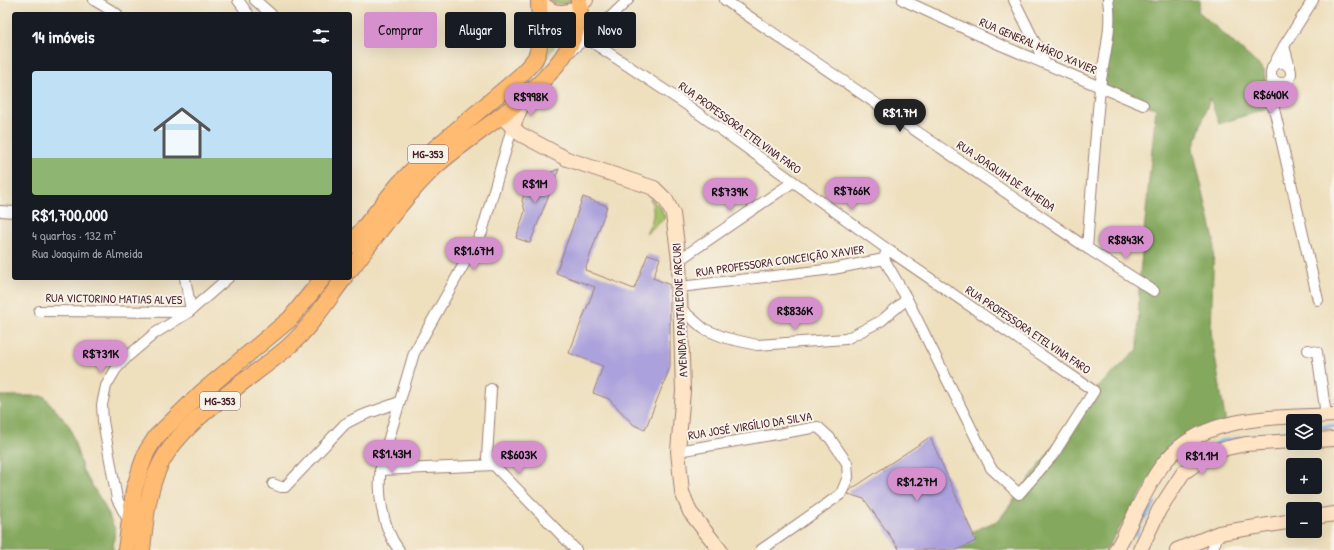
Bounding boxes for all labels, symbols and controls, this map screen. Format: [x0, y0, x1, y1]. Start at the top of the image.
chip: Comprar [364, 12, 437, 48]
chip: Alugar [445, 12, 506, 48]
chip: Filtros [514, 12, 576, 48]
chip: Novo [584, 12, 636, 48]
street label: RUA GENERAL MÁRIO XAVIER [977, 13, 1100, 78]
text: 14 imóveis [32, 25, 95, 48]
icon: filters [310, 25, 332, 47]
street label: RUA PROFESSORA ETELVINA FARO [675, 77, 805, 178]
pin: R$640K [1238, 81, 1304, 115]
pin: R$998K [498, 83, 564, 117]
text: R$640K [1253, 85, 1289, 103]
text: R$998K [514, 87, 548, 105]
icon: home [146, 97, 218, 169]
pin: R$1.7M [867, 99, 933, 133]
text: R$1.7M [883, 103, 917, 121]
street label: RUA JOAQUIM DE ALMEIDA [954, 136, 1059, 215]
road number: MG-353 [408, 145, 448, 163]
pin: R$1M [511, 170, 559, 204]
text: R$1M [523, 174, 547, 192]
pin: R$766K [819, 177, 885, 211]
pin: R$739K [697, 178, 763, 212]
text: R$766K [834, 181, 870, 199]
text: R$739K [712, 182, 748, 200]
text: R$1,700,000 [32, 203, 108, 226]
text: 4 quartos · 132 m² [32, 226, 116, 244]
pin: R$843K [1093, 226, 1159, 260]
text: R$843K [1108, 230, 1144, 248]
pin: R$1.67M [437, 237, 511, 271]
street label: RUA PROFESSORA CONCEIÇÃO XAVIER [695, 240, 866, 281]
text: R$1.67M [454, 241, 494, 259]
street label: AVENIDA PANTALEONE ARCURI [667, 242, 692, 378]
text: Rua Joaquim de Almeida [32, 244, 142, 262]
street label: RUA PROFESSORA ETELVINA FARO [962, 281, 1095, 378]
street label: RUA VICTORINO MATIAS ALVES [46, 289, 183, 308]
pin: R$836K [762, 297, 828, 331]
text: R$836K [777, 301, 813, 319]
pin: R$731K [68, 340, 134, 374]
text: R$731K [83, 344, 119, 362]
road number: MG-353 [200, 392, 240, 410]
street label: RUA JOSÉ VIRGÍLIO DA SILVA [687, 407, 813, 444]
map controls [1286, 414, 1322, 538]
button: layers [1286, 414, 1322, 450]
pin: R$1.43M [355, 440, 429, 474]
pin: R$603K [486, 441, 552, 475]
pin: R$1.1M [1169, 442, 1235, 476]
text: R$1.43M [373, 444, 411, 462]
text: R$603K [501, 445, 537, 463]
text: R$1.1M [1186, 446, 1218, 464]
button: + [1286, 458, 1322, 494]
pin: R$1.27M [880, 468, 954, 502]
text: R$1.27M [897, 472, 937, 490]
button: − [1286, 502, 1322, 538]

